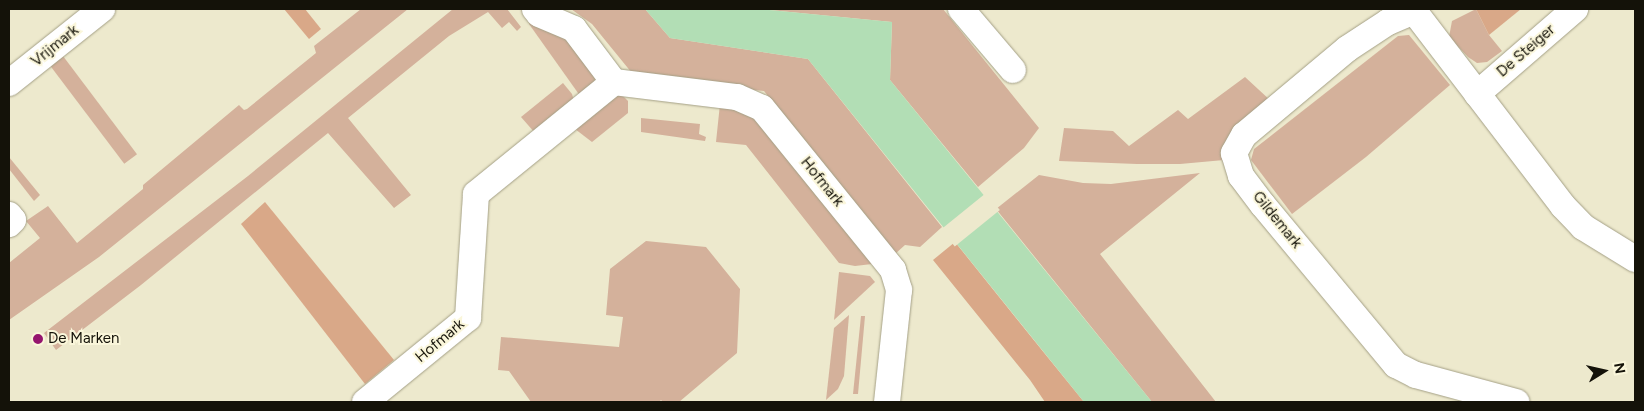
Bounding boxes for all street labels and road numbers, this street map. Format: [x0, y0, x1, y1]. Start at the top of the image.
street label: Vrijmark [28, 21, 82, 71]
street label: De Steiger [1493, 21, 1559, 81]
street label: Hofmark [797, 154, 847, 210]
street label: Gildemark [1249, 188, 1305, 252]
street label: Hofmark [412, 315, 468, 367]

